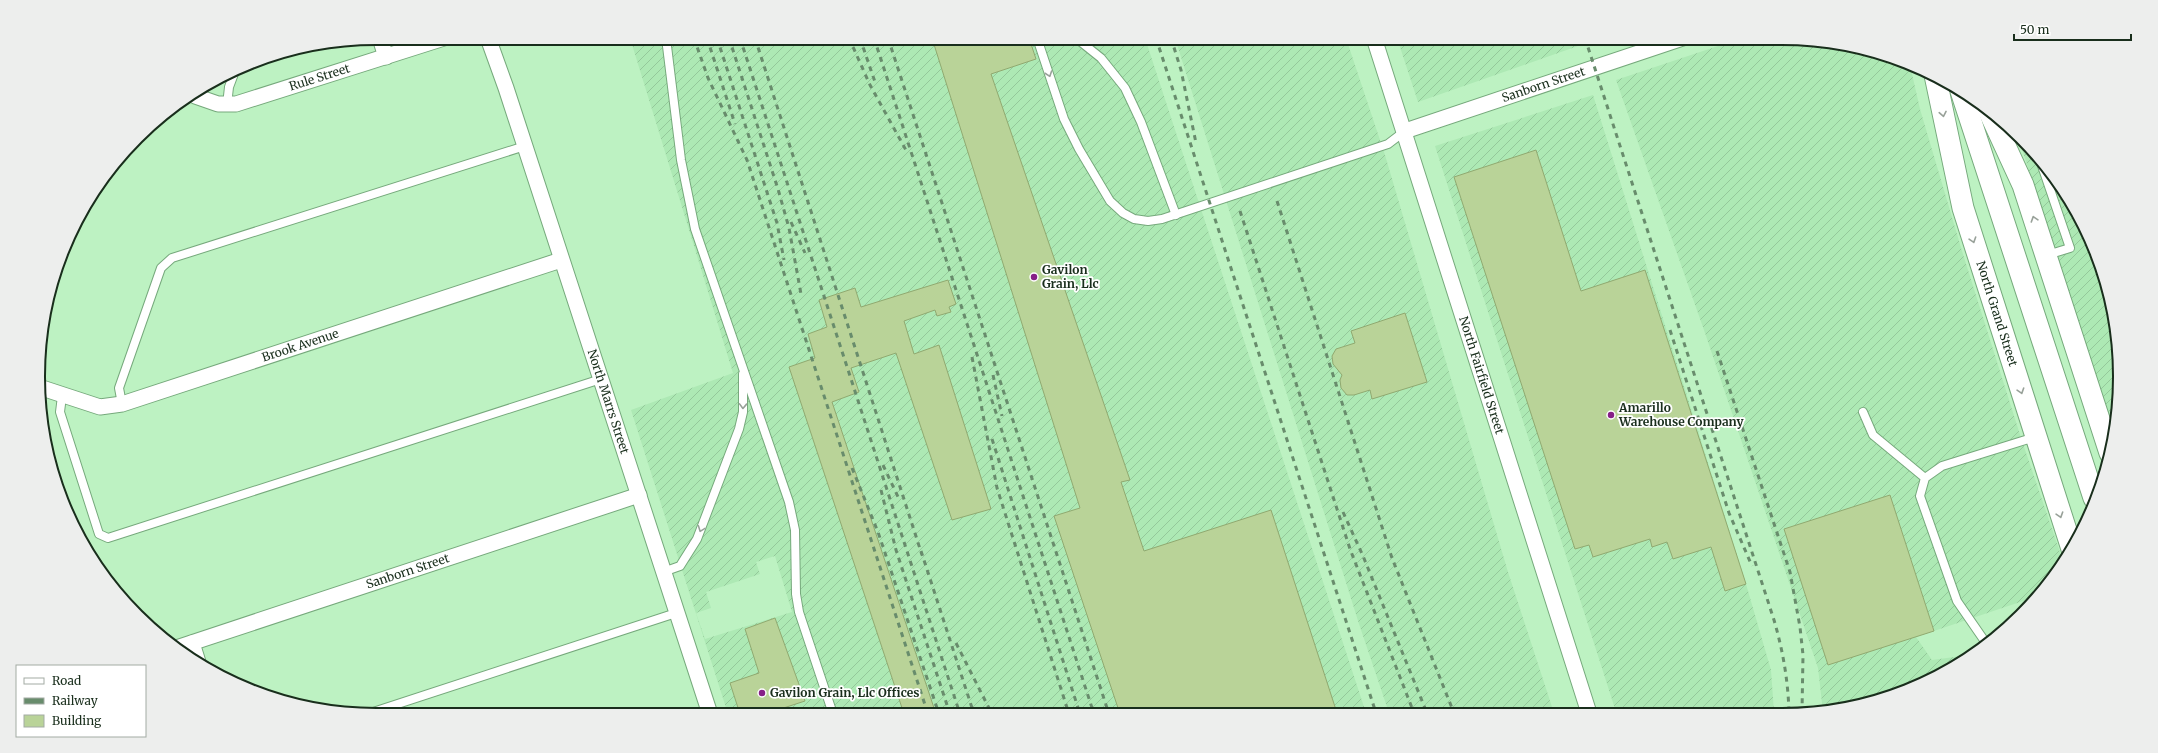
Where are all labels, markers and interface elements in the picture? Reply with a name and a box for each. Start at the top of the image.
scale bar [2014,16,2131,42]
text: 50 m [2020,22,2049,37]
street label: Rule Street [287,60,352,94]
street label: Sanborn Street [1500,63,1587,105]
one-way arrow [1044,71,1052,78]
one-way arrow [1938,111,1946,117]
one-way arrow [2030,215,2039,222]
one-way arrow [1968,236,1977,243]
street label: North Grand Street [1973,259,2021,368]
place label: Gavilon Grain, Llc [1042,262,1099,291]
marker: Gavilon Grain, Llc [1029,272,1039,282]
street label: North Fairfield Street [1456,314,1508,436]
street label: Brook Avenue [260,325,340,365]
street label: North Marrs Street [585,347,633,456]
one-way arrow [2016,387,2025,394]
place label: Amarillo Warehouse Company [1618,400,1745,429]
one-way arrow [739,403,747,409]
marker: Amarillo Warehouse Company [1606,410,1616,420]
one-way arrow [2055,511,2064,518]
one-way arrow [698,525,706,532]
street label: Sanborn Street [364,550,451,592]
legend [16,665,146,737]
text: Road [52,673,81,688]
place label: Gavilon Grain, Llc Offices [770,685,919,700]
marker: Gavilon Grain, Llc Offices [757,688,767,698]
text: Railway [52,693,98,708]
text: Building [52,713,102,728]

